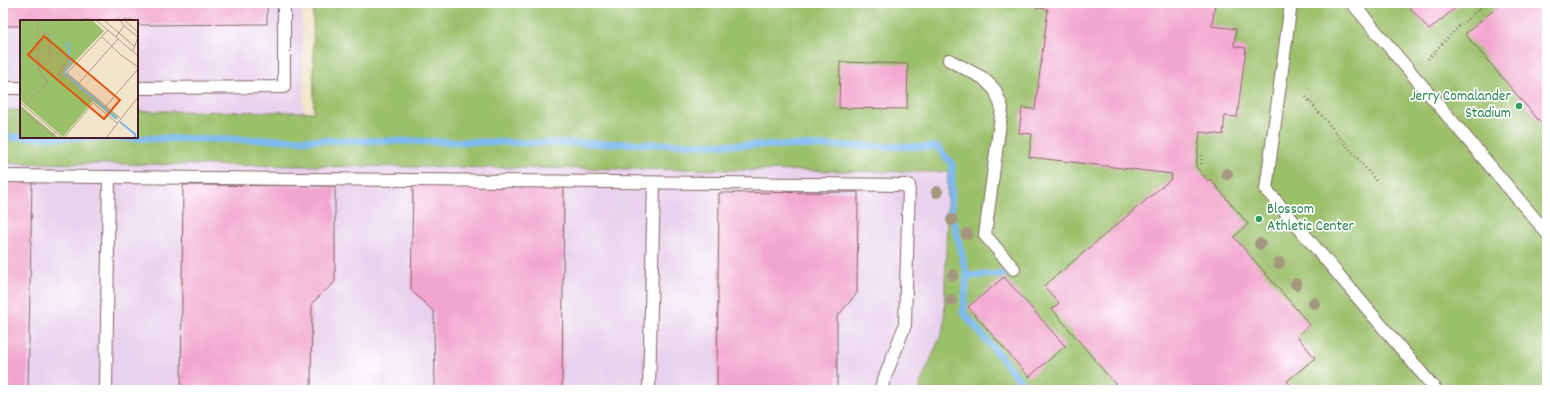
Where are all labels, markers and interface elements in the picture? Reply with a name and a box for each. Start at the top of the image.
inset map [20,20,138,138]
place label: Jerry Comalander Stadium [1410,86,1511,125]
marker: Jerry Comalander Stadium [1514,101,1524,111]
place label: Blossom Athletic Center [1267,199,1355,238]
marker: Blossom Athletic Center [1254,214,1264,224]

